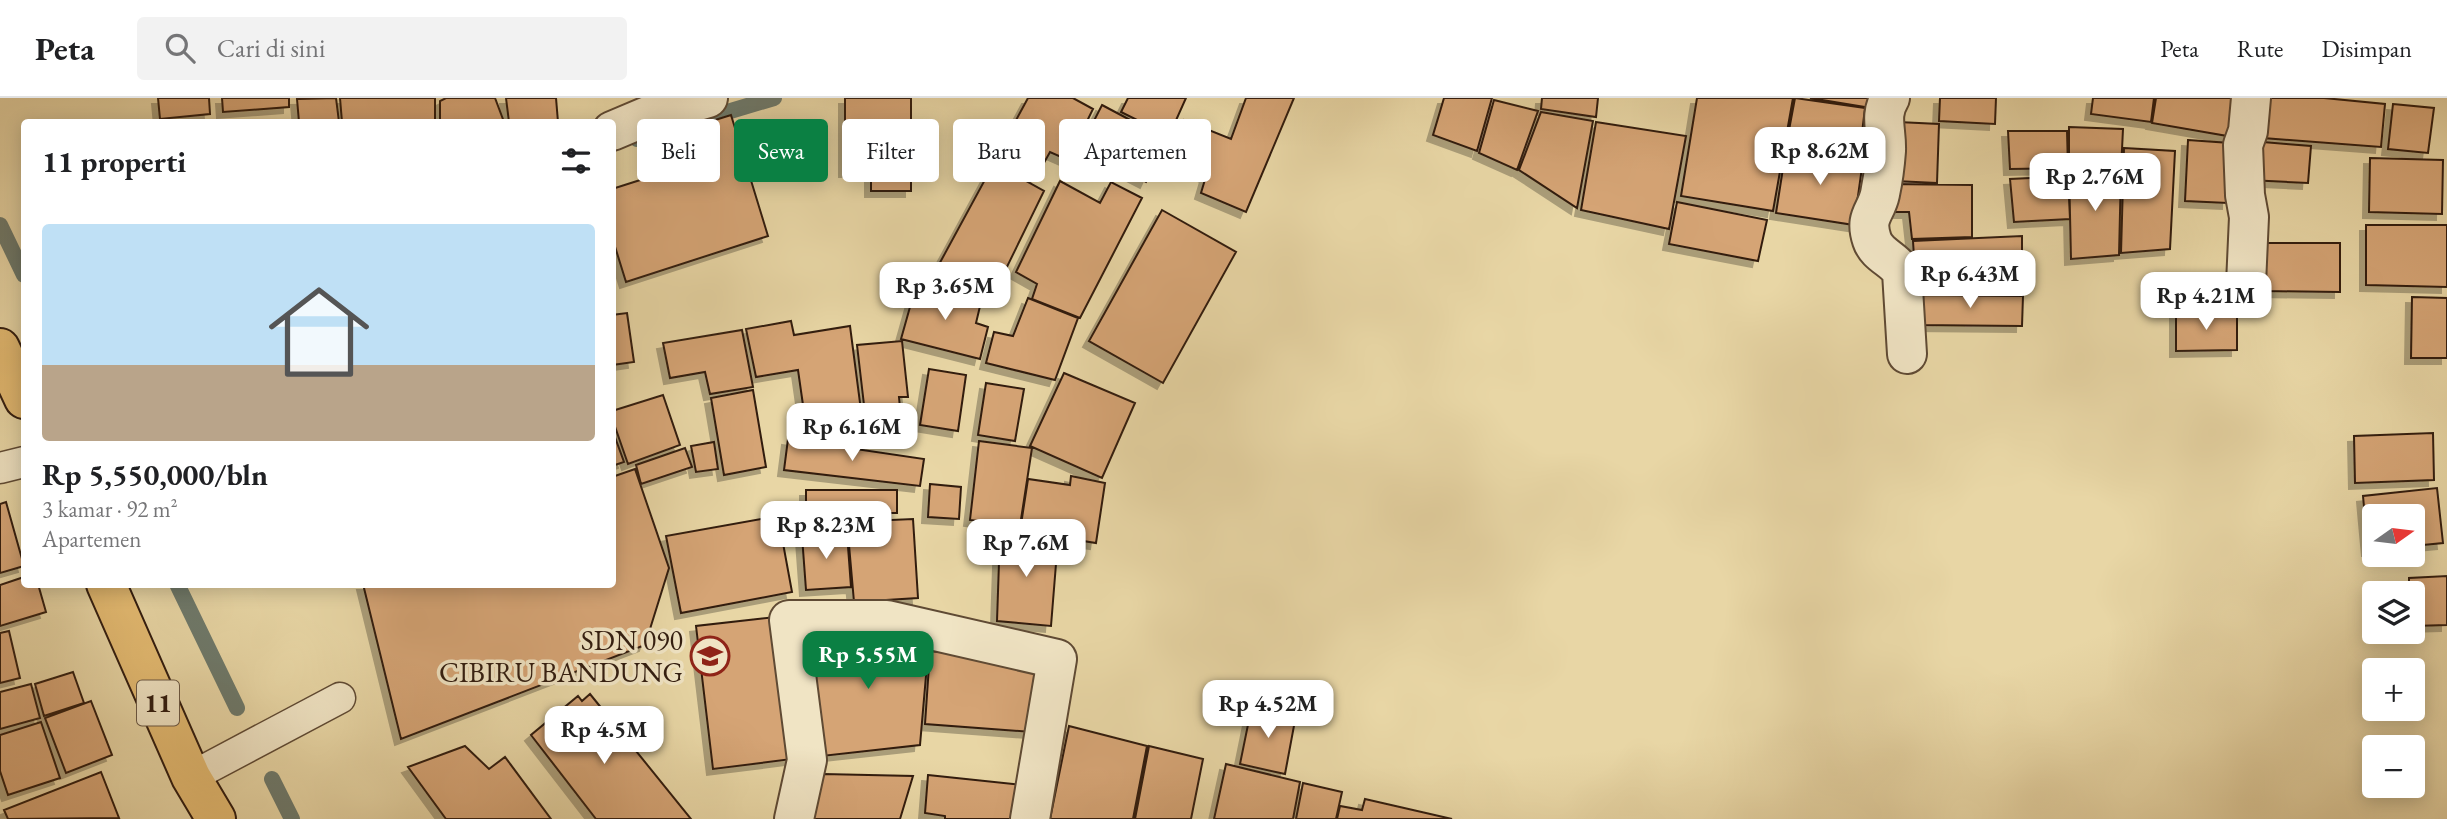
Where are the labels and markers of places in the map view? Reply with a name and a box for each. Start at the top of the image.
pin: Rp 8.62M [1748,127,1892,187]
pin: Rp 2.76M [2023,153,2167,213]
pin: Rp 6.43M [1898,250,2042,310]
pin: Rp 3.65M [873,262,1017,322]
pin: Rp 4.21M [2134,272,2278,332]
pin: Rp 6.16M [780,404,924,463]
pin: Rp 8.23M [754,502,898,561]
pin: Rp 7.6M [961,519,1091,579]
place label: SDN 090 CIBIRU BANDUNG [439,622,683,690]
pin: Rp 5.55M [796,632,940,691]
school or university icon: SDN 090 CIBIRU BANDUNG [689,635,731,677]
pin: Rp 4.52M [1196,680,1340,740]
pin: Rp 4.5M [539,706,669,766]

